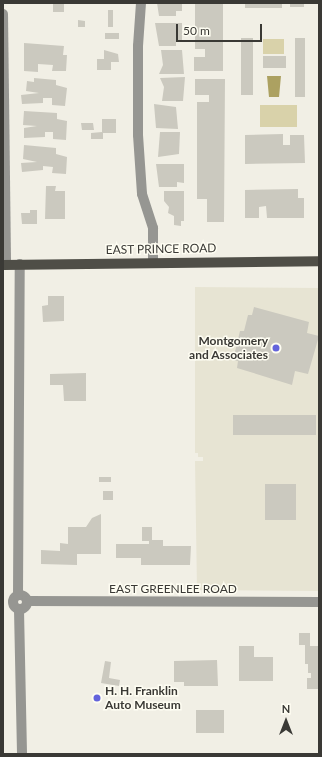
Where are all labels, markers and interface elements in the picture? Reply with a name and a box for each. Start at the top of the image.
scale bar [178,16,264,42]
text: 50 m [183,23,210,38]
street label: EAST PRINCE ROAD [105,241,217,257]
place label: Montgomery and Associates [189,334,268,362]
marker: Montgomery and Associates [271,343,281,353]
street label: EAST GREENLEE ROAD [109,582,237,596]
place label: H. H. Franklin Auto Museum [105,684,181,712]
marker: H. H. Franklin Auto Museum [92,693,102,703]
north arrow [266,701,306,741]
text: N [282,702,290,715]

